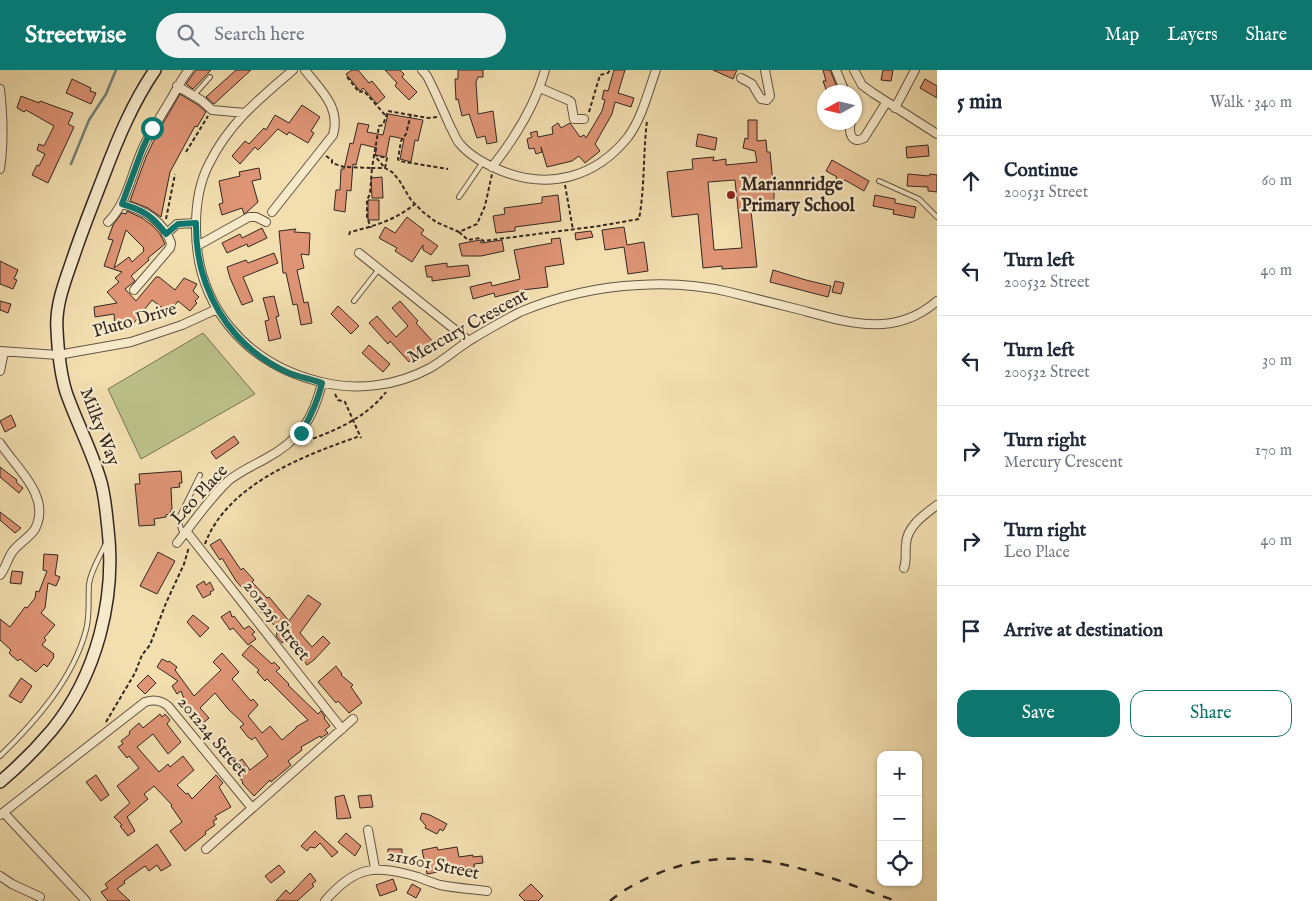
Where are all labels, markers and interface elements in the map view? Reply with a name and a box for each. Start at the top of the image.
search box [156,13,506,58]
text: Streetwise [25,20,126,51]
icon: search [174,21,202,49]
text: Search here [214,23,305,47]
text: Map [1105,24,1139,47]
text: Layers [1167,24,1218,47]
text: Share [1246,24,1287,47]
north arrow [817,85,862,130]
text: 5 min [957,89,1002,116]
text: Walk · 340 m [1210,93,1292,113]
route start [141,117,164,140]
text: Continue [1004,159,1078,183]
icon: ahead [957,167,985,195]
text: 60 m [1262,171,1292,191]
place label: Mariannridge Primary School [741,174,856,218]
text: 200531 Street [1004,183,1088,203]
marker: Mariannridge Primary School [725,189,737,201]
text: Turn left [1004,249,1075,273]
icon: left [957,257,985,285]
text: 40 m [1260,261,1292,281]
text: 200532 Street [1004,273,1090,293]
street label: Mercury Crescent [404,285,532,369]
street label: Pluto Drive [90,298,180,344]
text: Turn left [1004,339,1075,363]
icon: left [957,347,985,375]
text: 30 m [1262,351,1292,371]
text: 200532 Street [1004,363,1090,383]
street label: Milky Way [74,385,124,469]
route end [290,422,313,445]
text: Turn right [1004,429,1086,453]
icon: right [957,437,985,465]
text: 170 m [1255,441,1292,461]
text: Mercury Crescent [1004,453,1123,473]
street label: Leo Place [166,460,234,530]
text: Turn right [1004,519,1086,543]
icon: right [957,527,985,555]
text: 40 m [1260,531,1292,551]
text: Leo Place [1004,543,1070,563]
street label: 201225 Street [237,576,315,666]
icon: arrive [957,617,985,645]
text: Arrive at destination [1004,619,1163,643]
button: Save [957,690,1120,737]
button: Share [1130,690,1292,737]
street label: 201224 Street [172,692,252,782]
map controls [877,751,922,886]
button: + [877,751,922,796]
button: − [877,796,922,841]
button: locate [877,841,922,886]
street label: 211601 Street [385,844,481,886]

